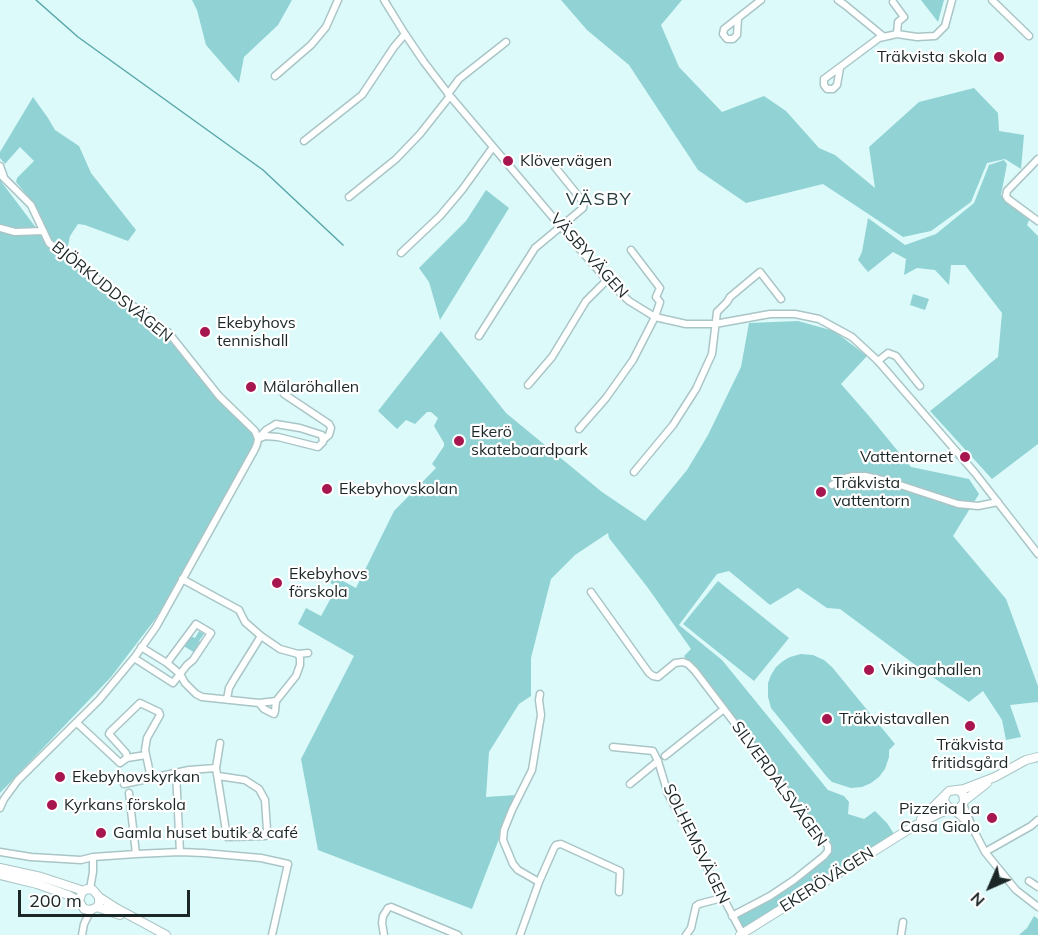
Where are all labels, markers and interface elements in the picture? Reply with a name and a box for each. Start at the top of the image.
place label: Träkvista skola [877,47,987,67]
marker: Träkvista skola [992,50,1006,64]
place label: Klövervägen [520,151,612,171]
marker: Klövervägen [501,154,515,168]
district label: VÄSBY [566,189,632,211]
street label: VÄSBYVÄGEN [546,210,632,302]
street label: BJÖRKUDDSVÄGEN [48,237,176,347]
place label: Ekebyhovs tennishall [217,313,296,351]
marker: Ekebyhovs tennishall [198,325,212,339]
place label: Mälaröhallen [263,377,359,397]
marker: Mälaröhallen [244,380,258,394]
place label: Ekerö skateboardpark [471,422,588,460]
marker: Ekerö skateboardpark [452,434,466,448]
place label: Vattentornet [860,447,953,467]
marker: Vattentornet [958,450,972,464]
place label: Träkvista vattentorn [833,473,910,511]
place label: Ekebyhovskolan [339,479,458,499]
marker: Ekebyhovskolan [320,482,334,496]
marker: Träkvista vattentorn [814,485,828,499]
place label: Ekebyhovs förskola [289,564,368,602]
marker: Ekebyhovs förskola [270,576,284,590]
place label: Vikingahallen [881,660,981,680]
marker: Vikingahallen [862,663,876,677]
place label: Träkvistavallen [839,709,950,729]
marker: Träkvistavallen [820,712,834,726]
street label: SILVERDALSVÄGEN [727,718,831,850]
marker: Träkvista fritidsgård [963,719,977,733]
place label: Träkvista fritidsgård [932,735,1008,773]
place label: Ekebyhovskyrkan [72,767,200,787]
marker: Ekebyhovskyrkan [53,770,67,784]
street label: SOLHEMSVÄGEN [659,781,733,907]
place label: Kyrkans förskola [64,795,186,815]
marker: Kyrkans förskola [45,798,59,812]
place label: Pizzeria La Casa Gialo [899,799,980,837]
marker: Pizzeria La Casa Gialo [985,811,999,825]
place label: Gamla huset butik & café [113,823,298,843]
marker: Gamla huset butik & café [94,826,108,840]
street label: EKERÖVÄGEN [777,844,877,916]
north arrow [960,857,1020,917]
scale bar [21,878,194,916]
text: N [966,888,989,911]
text: 200 m [29,889,82,912]

